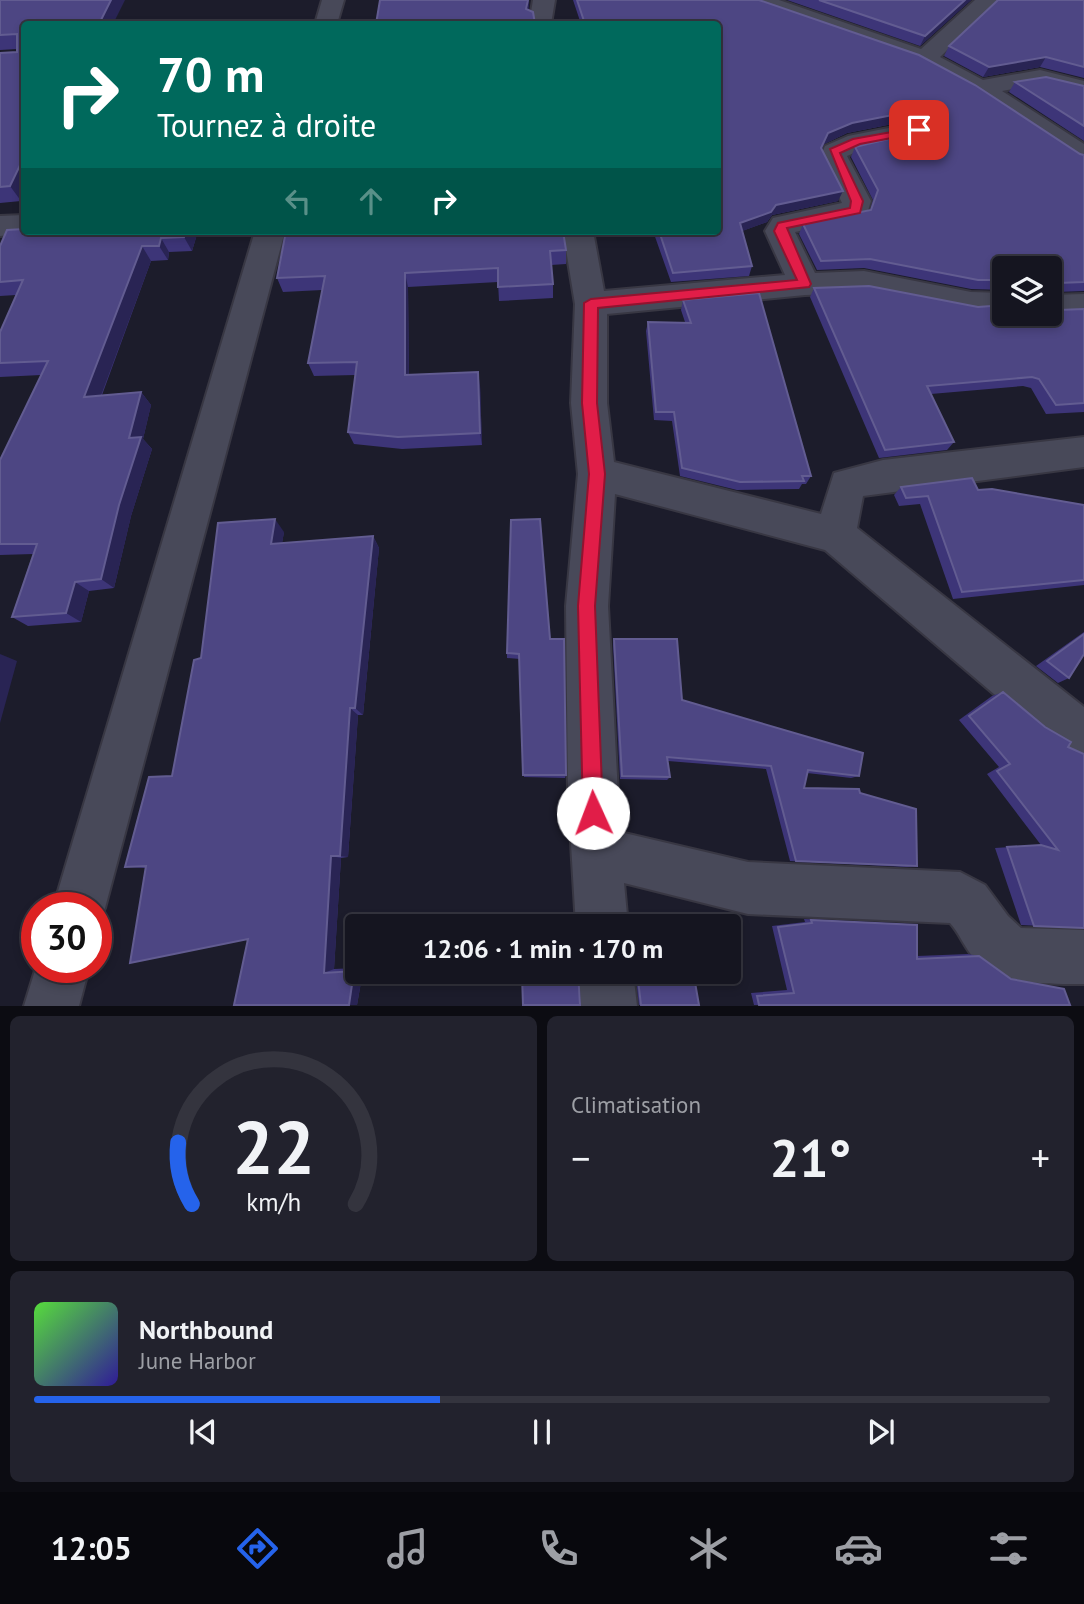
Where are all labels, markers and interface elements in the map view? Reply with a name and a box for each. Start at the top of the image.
text: 70 m [157,42,264,106]
icon: right [42,49,133,140]
pin [889,100,949,160]
text: Tournez à droite [157,104,376,146]
icon: arrive [900,111,938,149]
icon: left [279,182,317,220]
icon: ahead [352,182,390,220]
icon: right [425,182,463,220]
map controls [992,256,1062,326]
button: layers [992,256,1062,326]
position arrow [556,776,630,850]
speed limit sign: 30 [21,892,112,983]
text: 12:06 · 1 min · 170 m [423,932,663,965]
text: Climatisation [571,1090,701,1119]
text: 22 [232,1101,315,1195]
text: 21° [770,1124,851,1191]
text: − [571,1133,590,1182]
text: + [1031,1133,1050,1182]
text: km/h [246,1186,301,1218]
text: Northbound [139,1313,273,1346]
text: June Harbor [139,1346,256,1375]
icon: previous [184,1413,222,1451]
icon: pause [523,1413,561,1451]
icon: next [862,1413,900,1451]
icon: directions [233,1524,282,1573]
icon: music [383,1524,432,1573]
icon: phone [534,1524,583,1573]
icon: climate [684,1524,733,1573]
icon: car [834,1524,883,1573]
icon: filters [984,1524,1033,1573]
text: 12:05 [51,1527,132,1569]

